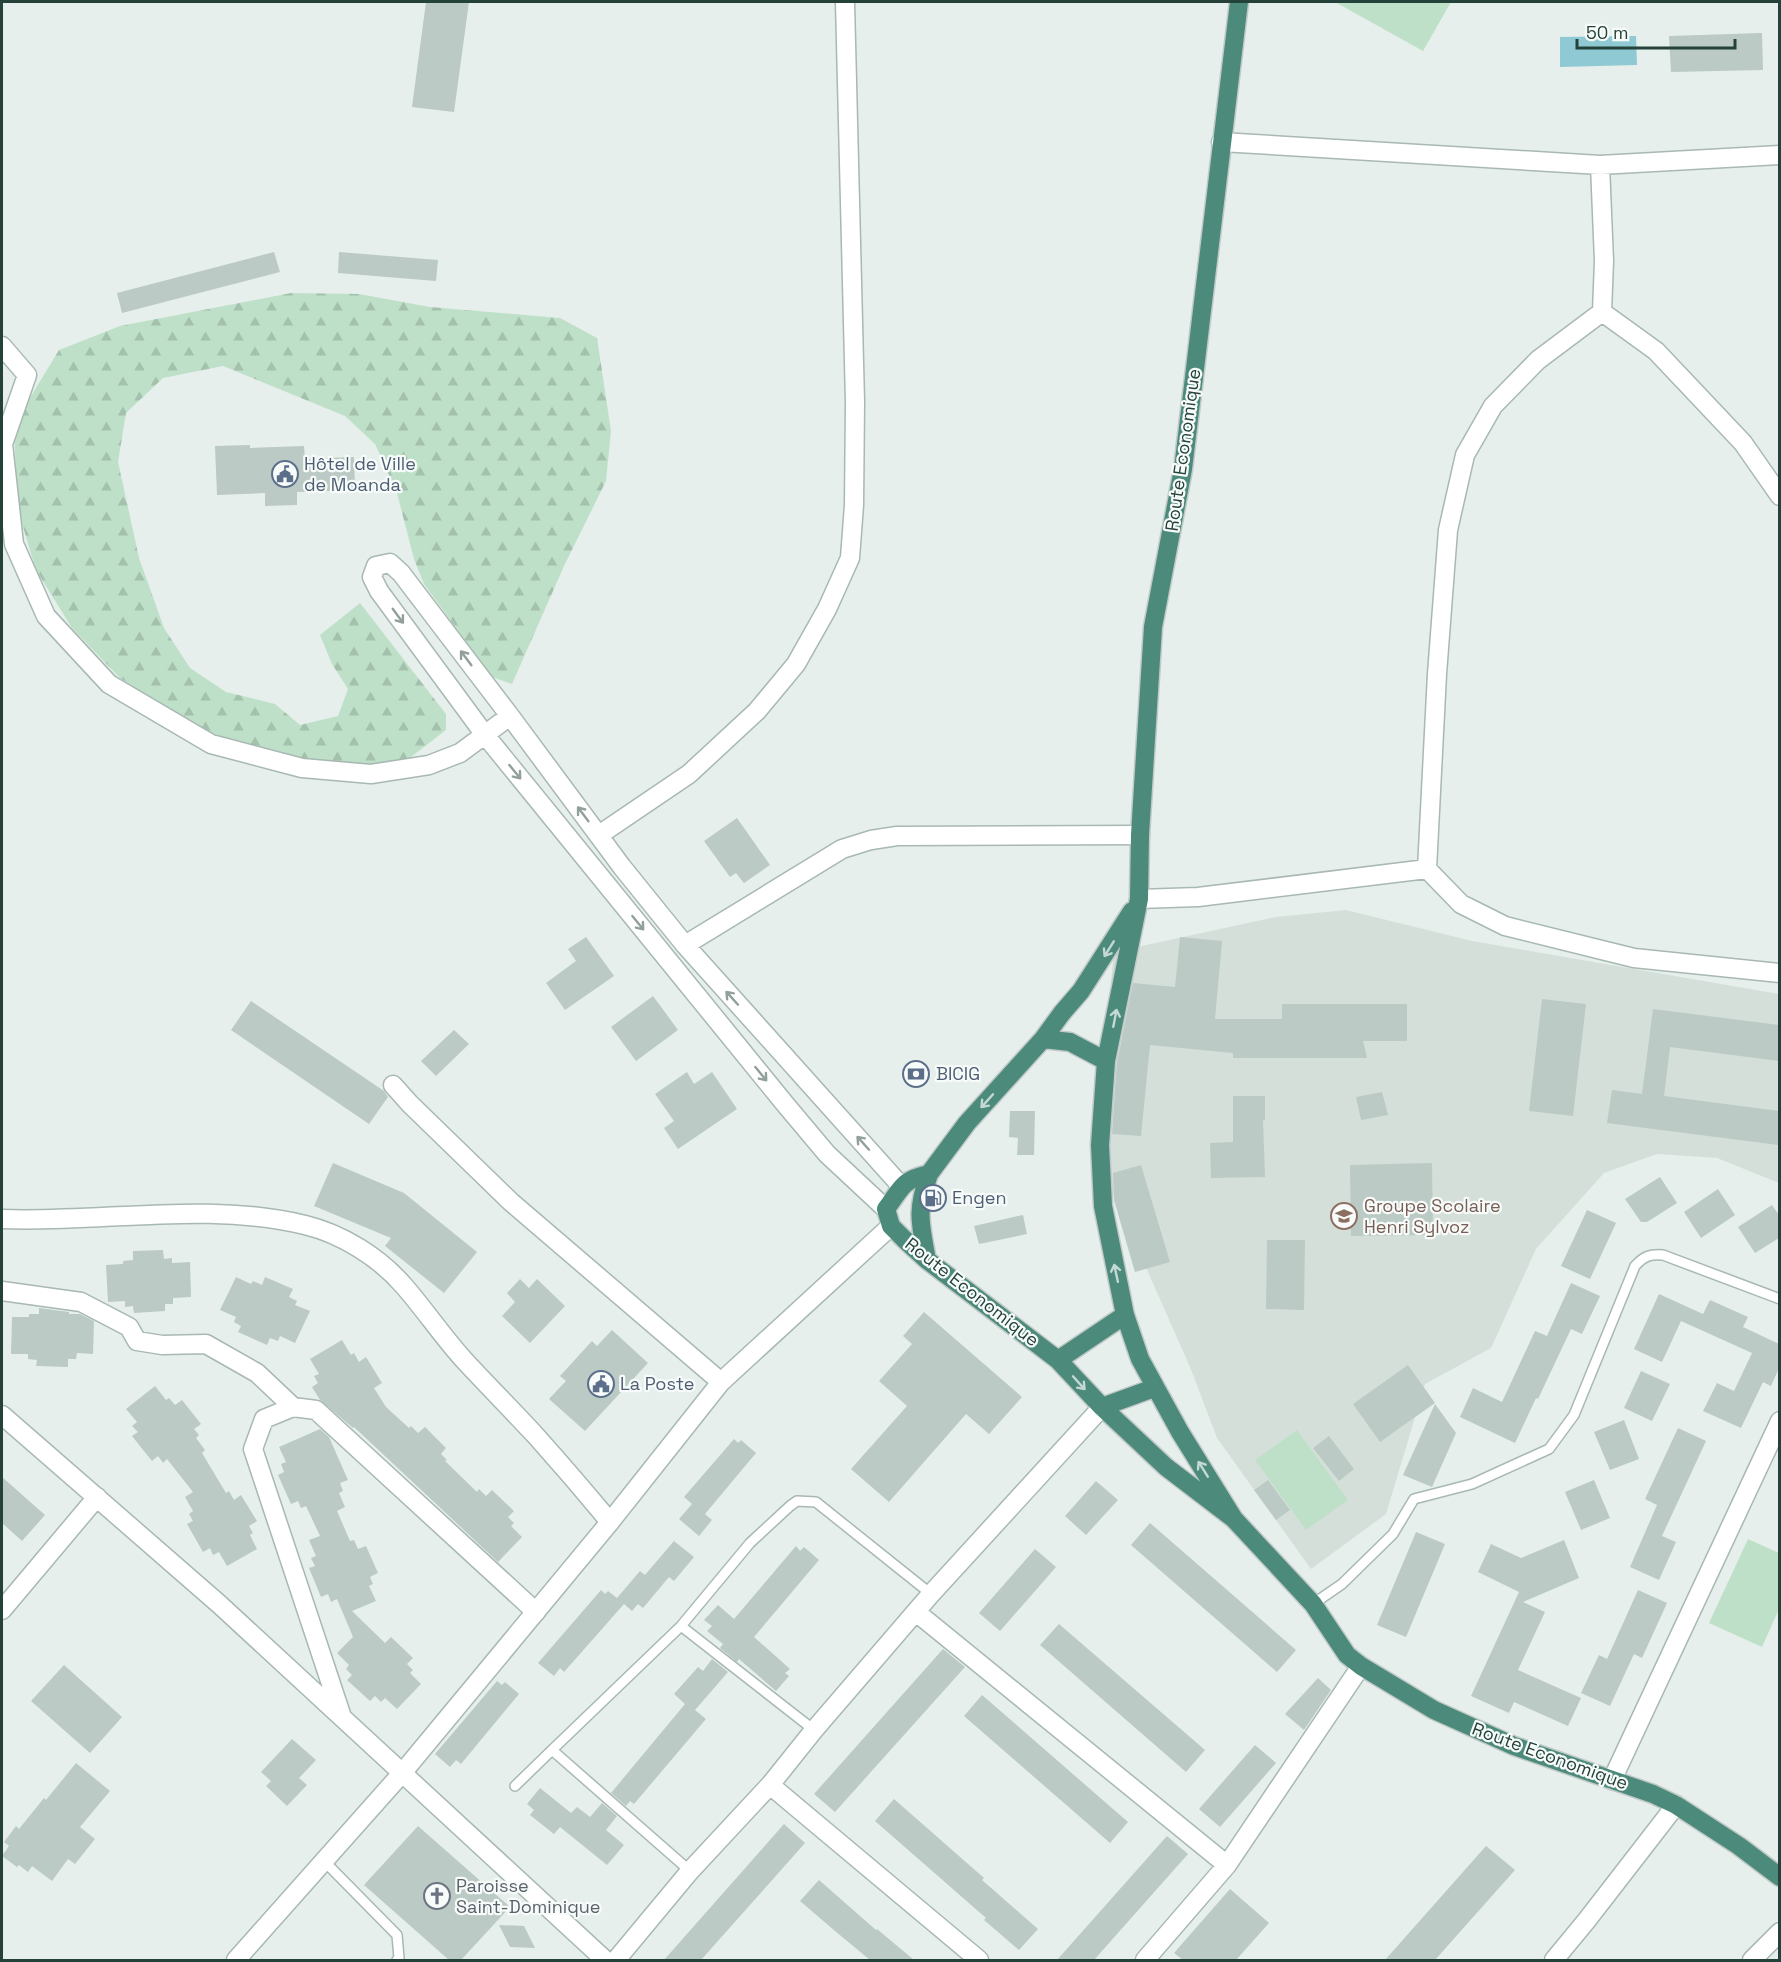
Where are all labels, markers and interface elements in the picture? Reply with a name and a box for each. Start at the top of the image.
scale bar [1577,12,1734,50]
text: 50 m [1586,21,1628,44]
street label: Route Economique [1160,367,1205,533]
place label: Hôtel de Ville de Moanda [304,452,416,496]
public building icon: Hôtel de Ville de Moanda [270,459,300,489]
one-way arrow [391,607,404,623]
one-way arrow [459,651,472,667]
one-way arrow [508,764,521,780]
one-way arrow [577,807,589,823]
one-way arrow [631,915,644,931]
one-way arrow [1102,940,1115,957]
one-way arrow [725,991,739,1006]
one-way arrow [1110,1008,1121,1028]
bank icon: BICIG [901,1059,931,1089]
place label: BICIG [936,1062,980,1085]
one-way arrow [754,1066,767,1082]
one-way arrow [980,1093,994,1108]
one-way arrow [856,1136,870,1151]
fuel station icon: Engen [918,1183,948,1213]
place label: Engen [952,1186,1006,1209]
place label: Groupe Scolaire Henri Sylvoz [1364,1194,1501,1238]
school or university icon: Groupe Scolaire Henri Sylvoz [1329,1201,1359,1231]
street label: Route Economique [901,1232,1044,1351]
one-way arrow [1109,1264,1121,1283]
public building icon: La Poste [586,1369,616,1399]
place label: La Poste [620,1372,694,1395]
one-way arrow [1072,1375,1086,1390]
one-way arrow [1197,1461,1209,1478]
street label: Route Economique [1469,1717,1631,1794]
place label: Paroisse Saint-Dominique [456,1874,600,1918]
church icon: Paroisse Saint-Dominique [422,1881,452,1911]

